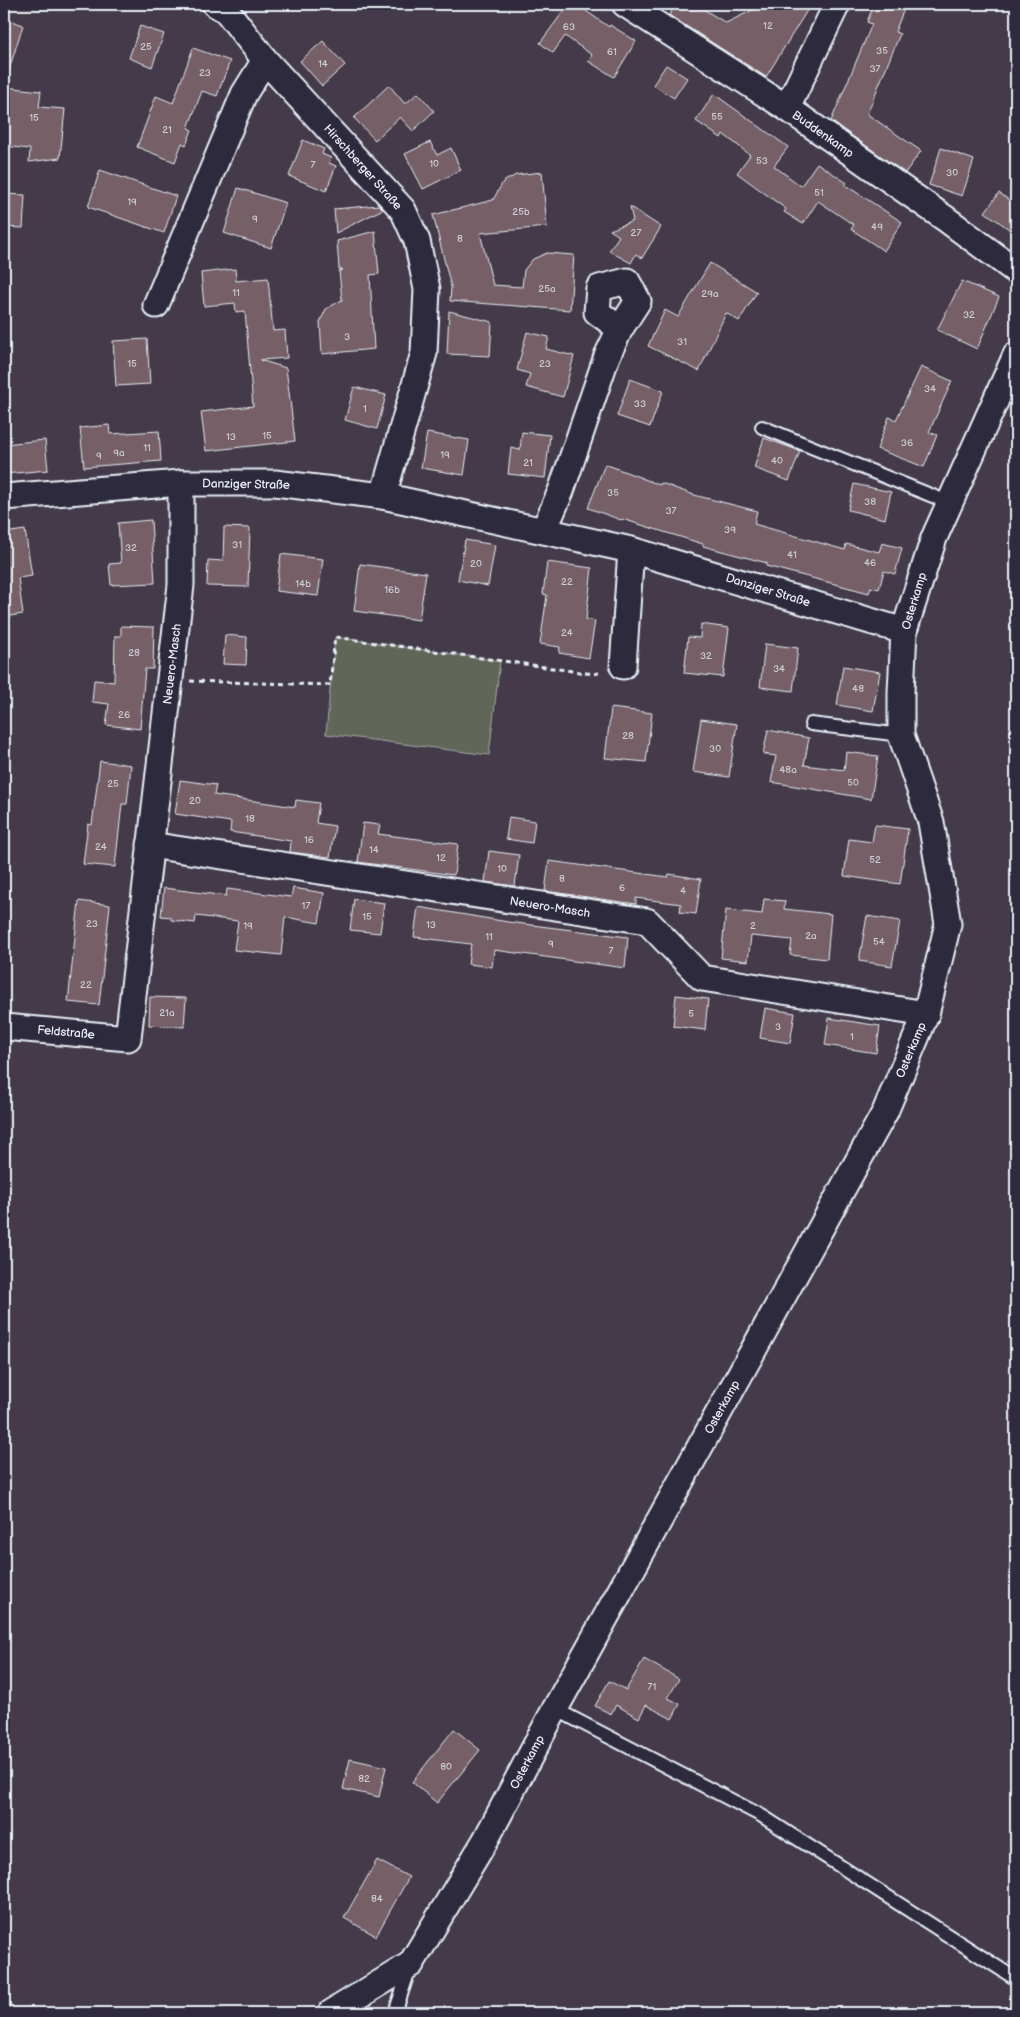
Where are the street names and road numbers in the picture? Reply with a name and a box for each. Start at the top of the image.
street label: Buddenkamp [789,108,856,161]
street label: Hirschberger Straße [320,121,405,213]
street label: Danziger Straße [202,476,290,493]
street label: Danziger Straße [724,570,812,610]
street label: Osterkamp [899,571,930,632]
street label: Neuero-Masch [160,622,185,705]
street label: Neuero-Masch [509,894,592,921]
street label: Osterkamp [893,1020,930,1080]
street label: Feldstraße [37,1023,95,1042]
street label: Osterkamp [702,1378,743,1437]
street label: Osterkamp [507,1733,548,1792]

